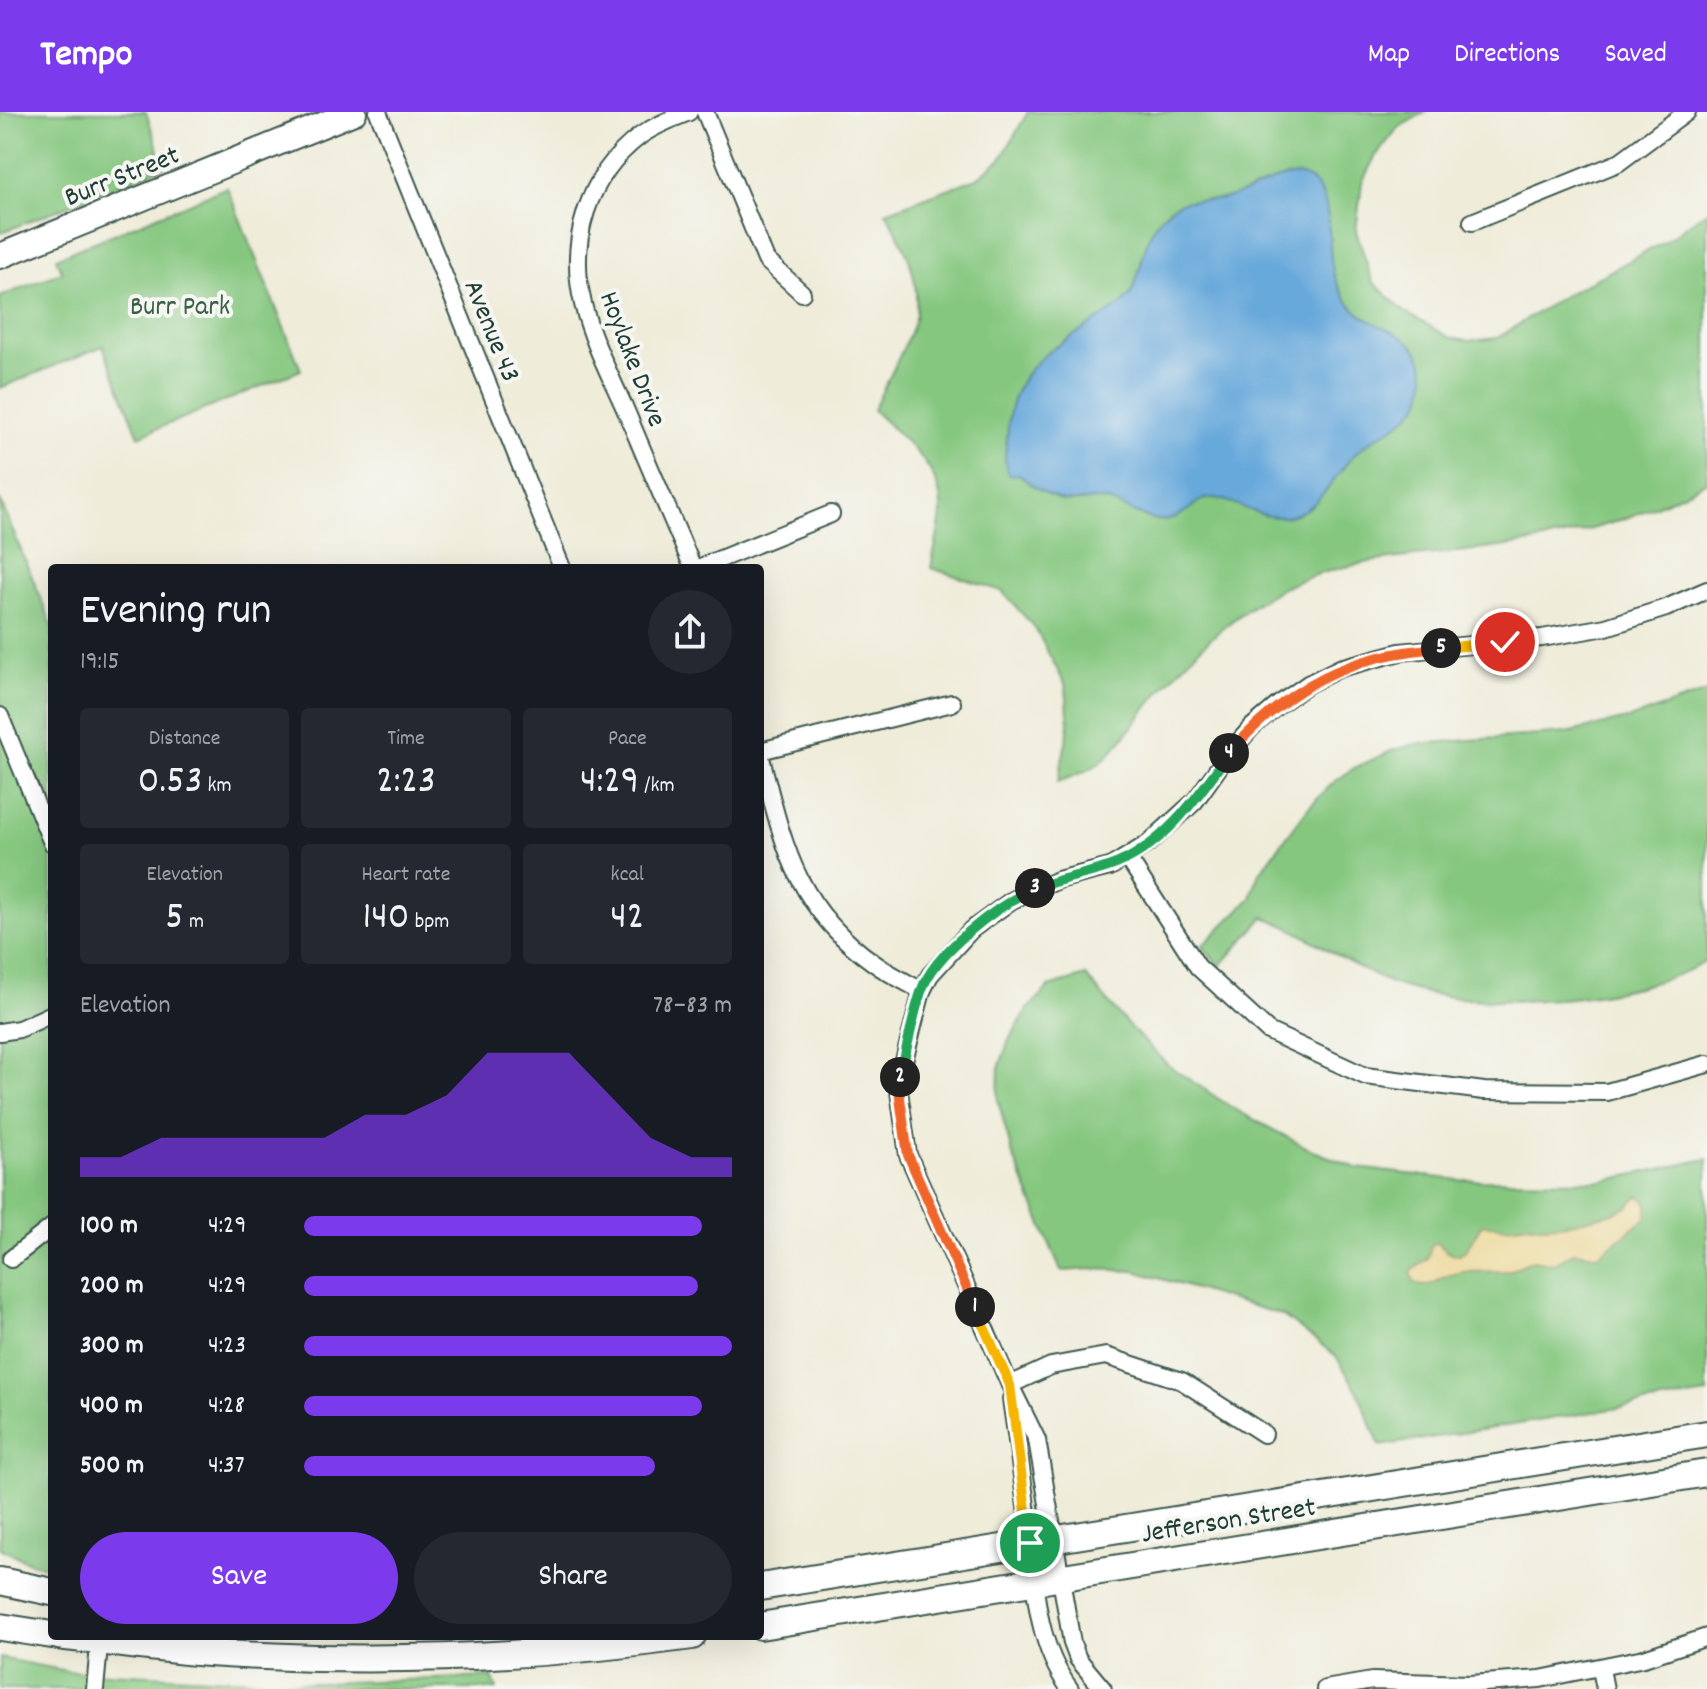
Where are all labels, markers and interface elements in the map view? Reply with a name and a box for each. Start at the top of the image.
text: Tempo [40,29,132,84]
text: Map [1368,36,1410,76]
text: Directions [1454,36,1560,76]
text: Saved [1604,36,1667,76]
street label: Burr Street [59,138,186,220]
street label: Avenue 43 [451,275,528,389]
street label: Hoylake Drive [586,286,674,433]
park label: Burr Park [130,289,230,329]
text: Evening run [80,582,271,645]
button: share [648,590,732,674]
pin [1471,608,1539,676]
icon: check [1483,620,1527,664]
pin: 5 [1421,628,1461,668]
text: 5 [1436,632,1446,663]
text: 19:15 [80,644,120,681]
text: Distance [149,724,221,755]
text: Time [387,724,425,755]
text: Pace [608,724,647,755]
pin: 4 [1209,733,1249,773]
text: 4 [1224,737,1234,768]
text: 0.53 [138,755,202,812]
text: 2:23 [376,755,436,812]
text: 4:29 [580,755,639,812]
text: km [202,771,232,802]
text: /km [639,771,675,802]
text: Elevation [146,860,223,891]
text: Heart rate [362,860,450,891]
text: kcal [611,860,644,891]
pin: 3 [1015,868,1055,908]
text: 3 [1030,872,1040,903]
text: 5 [165,891,184,948]
text: 140 [362,891,410,948]
text: 42 [610,891,644,948]
text: m [184,907,204,938]
text: bpm [410,907,449,938]
text: Elevation [80,988,170,1025]
text: 78–83 m [653,988,732,1025]
pin: 2 [880,1057,920,1097]
text: 2 [895,1061,905,1092]
text: 100 m [80,1208,138,1245]
text: 4:29 [208,1208,246,1245]
text: 200 m [80,1268,144,1305]
text: 4:29 [208,1268,246,1305]
pin: 1 [955,1287,995,1327]
text: 1 [973,1291,977,1322]
text: 300 m [80,1328,144,1365]
text: 4:23 [208,1328,246,1365]
text: 400 m [80,1388,143,1425]
text: 4:28 [208,1388,245,1425]
text: 500 m [80,1448,144,1485]
text: 4:37 [208,1448,245,1485]
street label: Jefferson Street [1139,1489,1319,1556]
pin [996,1509,1064,1577]
icon: arrive [1008,1521,1052,1565]
button: Save [80,1532,398,1624]
button: Share [414,1532,732,1624]

